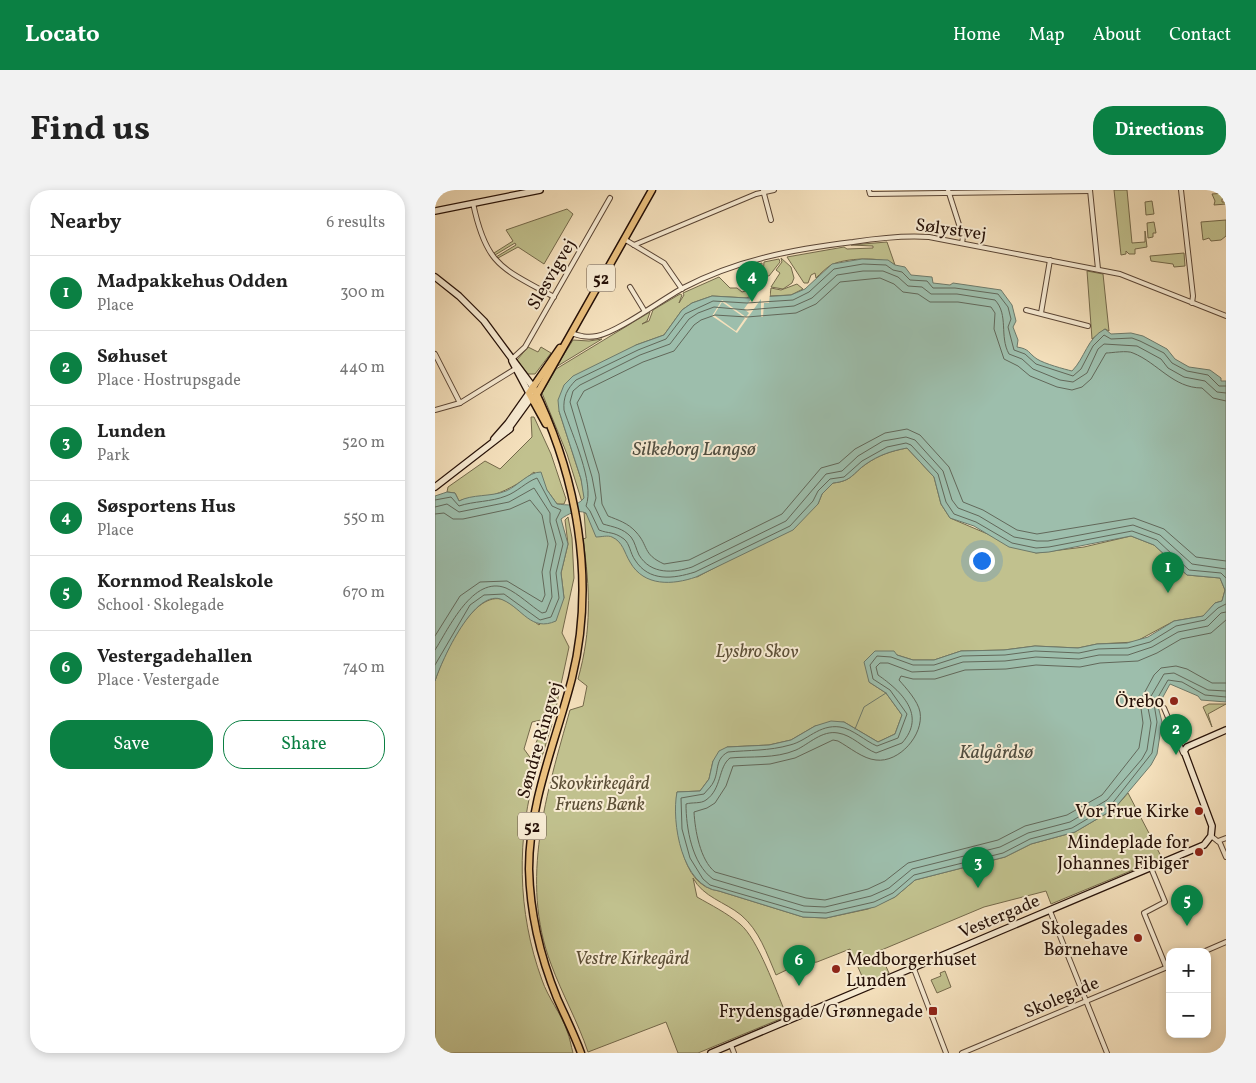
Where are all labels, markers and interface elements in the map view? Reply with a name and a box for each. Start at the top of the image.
text: Locato [25,18,100,52]
text: Home [953,23,1001,48]
text: Map [1029,23,1065,48]
text: About [1093,23,1141,48]
text: Contact [1169,23,1231,48]
text: Find us [30,106,150,154]
button: Directions [1093,106,1226,155]
text: Nearby [50,208,121,237]
text: 6 results [326,212,385,234]
street label: Sølystvej [914,213,988,248]
street label: Slesvigvej [522,235,583,315]
pin: 4 [736,261,768,302]
road number: 52 [587,265,615,292]
text: Madpakkehus Odden [97,269,288,295]
text: 1 [63,282,69,304]
text: 300 m [340,282,385,304]
text: Place [97,295,134,317]
text: Søhuset [97,344,168,370]
text: 2 [62,357,70,379]
text: 440 m [339,357,385,379]
text: Place · Hostrupsgade [97,370,241,392]
text: Lunden [97,419,166,445]
text: 3 [62,432,70,454]
text: 520 m [342,432,385,454]
water label: Silkeborg Langsø [632,437,757,463]
text: Park [97,445,130,467]
text: Søsportens Hus [97,494,236,520]
text: 4 [61,507,71,529]
text: 550 m [343,507,385,529]
text: Place [97,520,134,542]
your location [969,548,995,574]
pin: 1 [1152,552,1184,593]
text: Kornmod Realskole [97,569,273,595]
text: 5 [62,582,70,604]
text: 670 m [343,582,385,604]
text: School · Skolegade [97,595,224,617]
park label: Lysbro Skov [715,640,799,665]
text: Vestergadehallen [97,644,252,670]
text: 6 [62,657,70,679]
text: 740 m [343,657,385,679]
text: Place · Vestergade [97,670,219,692]
street label: Søndre Ringvej [512,679,569,802]
place label: Örebo [1115,690,1164,715]
marker: Örebo [1168,695,1180,707]
pin: 2 [1160,714,1192,755]
button: Save [50,720,213,769]
button: Share [223,720,385,769]
water label: Kalgårdsø [959,740,1034,766]
park label: Skovkirkegård Fruens Bænk [550,772,650,818]
place label: Vor Frue Kirke [1075,800,1189,825]
marker: Vor Frue Kirke [1193,805,1205,817]
road number: 52 [518,812,546,840]
place label: Mindeplade for Johannes Fibiger [1057,831,1189,877]
marker: Mindeplade for Johannes Fibiger [1193,846,1205,858]
pin: 3 [962,847,994,888]
pin: 5 [1171,885,1203,926]
street label: Vestergade [955,889,1044,946]
place label: Skolegades Børnehave [1041,917,1128,963]
marker: Skolegades Børnehave [1132,932,1144,944]
pin: 6 [783,945,815,986]
park label: Vestre Kirkegård [575,947,690,972]
place label: Medborgerhuset Lunden [846,948,977,994]
map controls [1166,948,1211,1038]
button: + [1166,948,1211,993]
marker: Medborgerhuset Lunden [830,963,842,975]
street label: Skolegade [1020,971,1103,1025]
button: − [1166,993,1211,1038]
place label: Frydensgade/Grønnegade [719,1000,923,1025]
marker: Frydensgade/Grønnegade [927,1005,939,1017]

